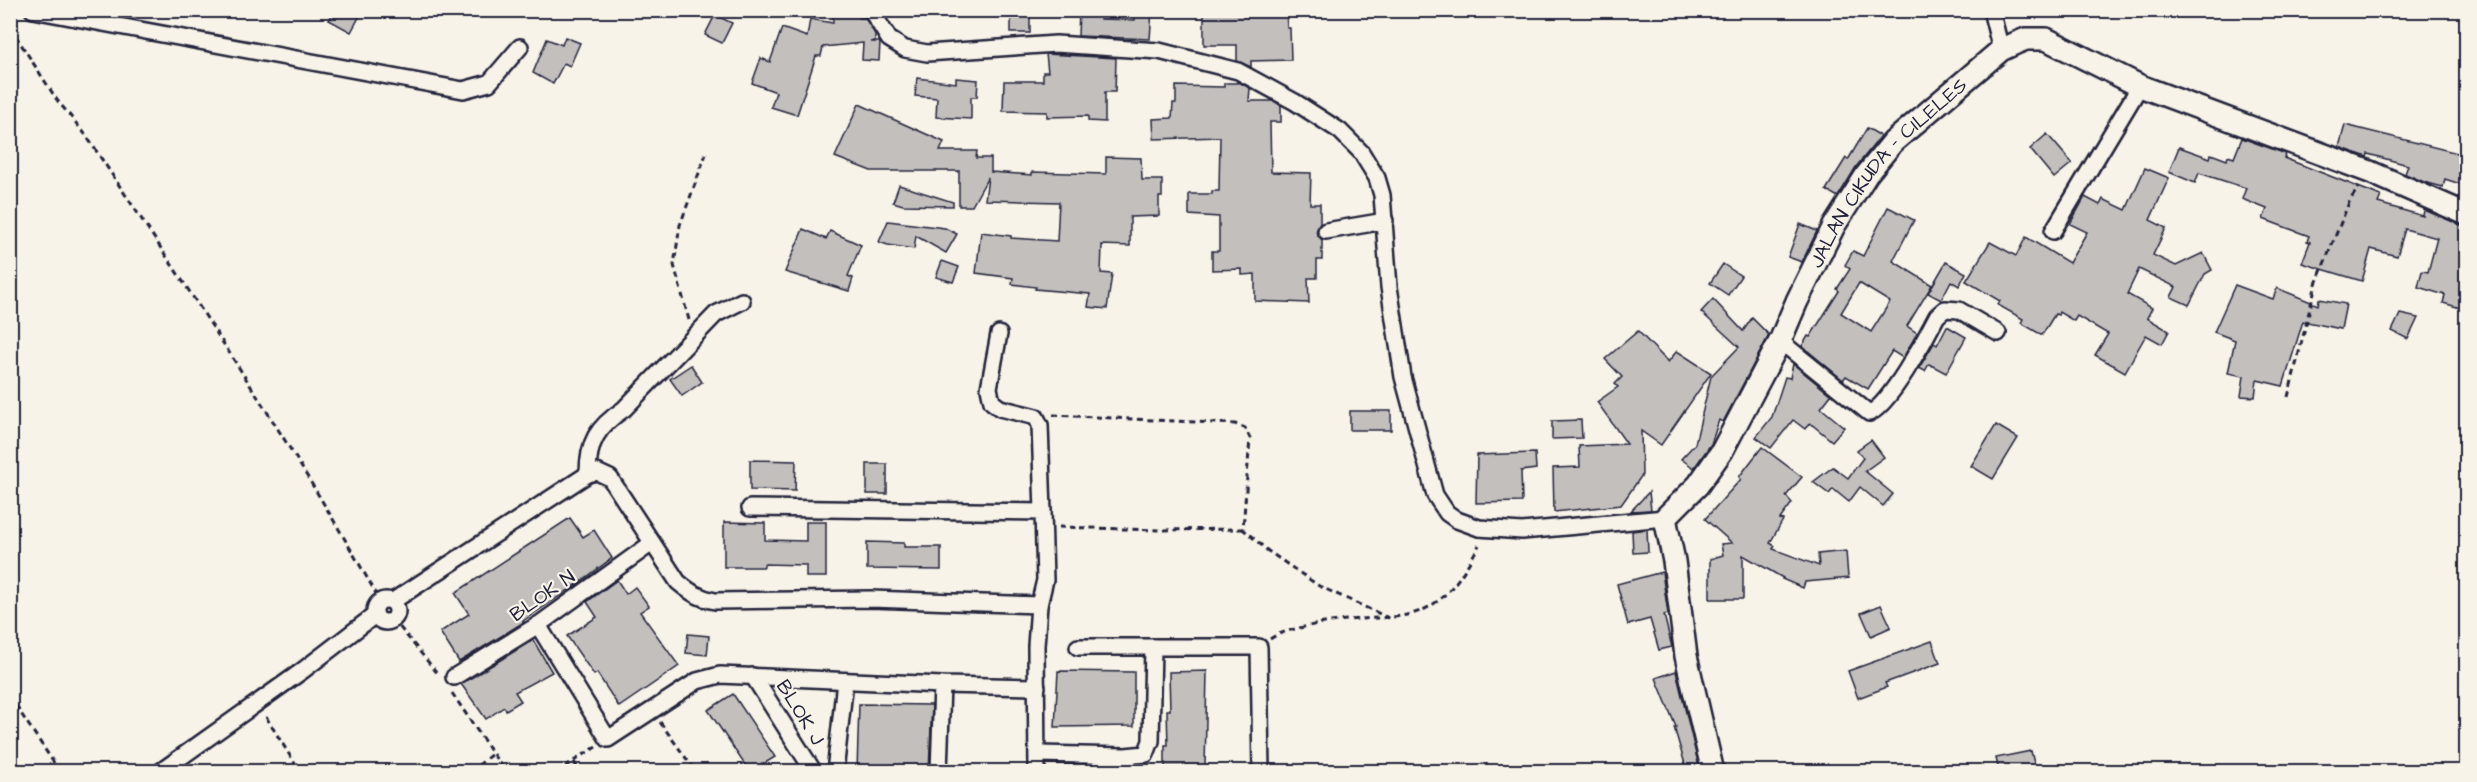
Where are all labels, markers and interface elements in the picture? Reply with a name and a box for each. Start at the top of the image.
street label: JALAN CIKUDA - CILELES [1802,72,1974,273]
street label: BLOK N [504,563,581,629]
street label: BLOK J [769,675,831,751]

